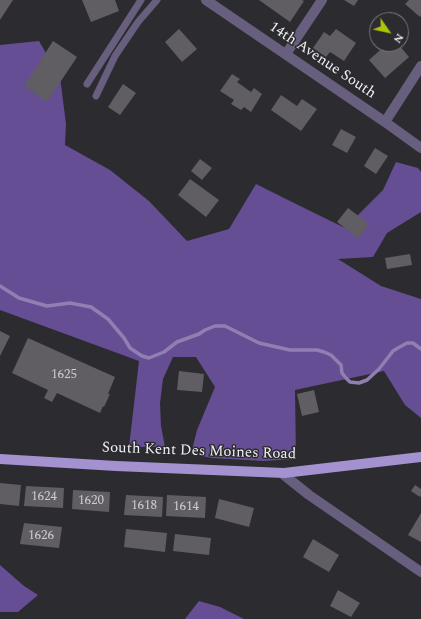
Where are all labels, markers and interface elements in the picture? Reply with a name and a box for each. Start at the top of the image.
north arrow [369,12,409,52]
street label: 14th Avenue South [265,19,379,103]
text: N [389,30,408,47]
house number: 1625 [51,367,77,383]
street label: South Kent Des Moines Road [102,440,296,464]
house number: 1624 [31,489,57,505]
house number: 1620 [78,493,104,509]
house number: 1618 [131,498,157,514]
house number: 1614 [173,499,199,515]
house number: 1626 [28,528,54,544]

